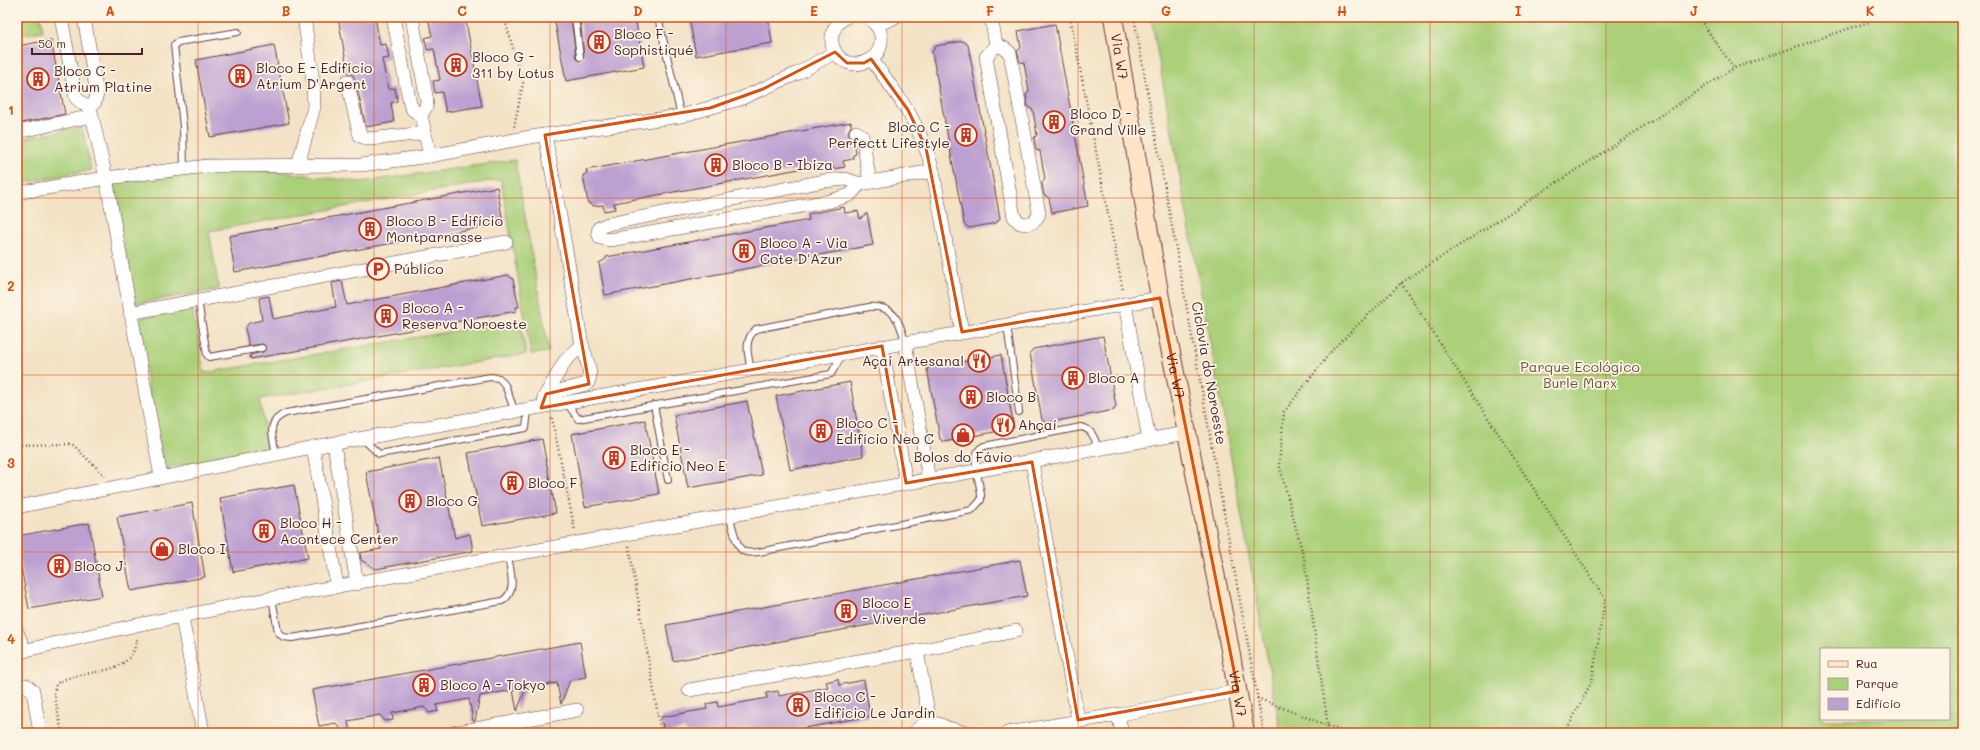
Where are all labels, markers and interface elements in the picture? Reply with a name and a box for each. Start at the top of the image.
text: A [105,2,115,19]
text: B [282,2,291,19]
text: C [457,2,467,19]
text: D [633,2,643,19]
text: E [810,2,818,19]
text: F [986,2,994,19]
text: G [1161,2,1171,19]
text: H [1337,2,1347,19]
text: I [1515,2,1522,19]
text: J [1690,2,1698,19]
text: K [1866,2,1875,19]
place label: Bloco F - Sophistiqué [614,24,694,59]
building icon: Bloco F - Sophistiqué [586,29,612,55]
scale bar [32,30,142,56]
street label: Via W7 [1107,32,1133,81]
text: 50 m [38,35,66,51]
place label: Bloco G - 311 by Lotus [472,47,554,82]
building icon: Bloco G - 311 by Lotus [443,52,469,78]
place label: Bloco E - Edifício Atrium D'Argent [256,58,372,93]
place label: Bloco C - Atrium Platine [54,61,152,96]
building icon: Bloco E - Edifício Atrium D'Argent [227,63,253,89]
building icon: Bloco C - Atrium Platine [25,66,51,92]
text: 1 [8,101,14,118]
place label: Bloco D - Grand Ville [1070,104,1146,139]
building icon: Bloco D - Grand Ville [1041,109,1067,135]
place label: Bloco C - Perfectt Lifestyle [828,117,950,152]
building icon: Bloco C - Perfectt Lifestyle [953,122,979,148]
building icon: Bloco B - Ibiza [703,152,729,178]
place label: Bloco B - Ibiza [732,155,833,174]
place label: Bloco B - Edifício Montparnasse [386,211,503,246]
building icon: Bloco B - Edifício Montparnasse [357,216,383,242]
place label: Bloco A - Via Cote D'Azur [760,233,848,268]
building icon: Bloco A - Via Cote D'Azur [731,238,757,264]
parking icon: Público [365,256,391,282]
place label: Público [394,259,443,278]
text: 2 [7,277,15,294]
place label: Bloco A - Reserva Noroeste [402,298,527,333]
street label: Ciclovia do Noroeste [1188,300,1231,446]
building icon: Bloco A - Reserva Noroeste [373,303,399,329]
restaurant icon: Açaí Artesanal [966,348,992,374]
place label: Açaí Artesanal [862,351,964,370]
street label: Via W7 [1162,351,1190,400]
park label: Parque Ecológico Burle Marx [1520,357,1640,392]
building icon: Bloco A [1060,365,1086,391]
place label: Bloco A [1088,368,1139,387]
building icon: Bloco B [958,384,984,410]
place label: Bloco B [986,387,1036,406]
restaurant icon: Ahçaí [990,412,1016,438]
place label: Bloco C - Edifício Neo C [836,413,934,448]
place label: Ahçaí [1018,415,1057,434]
building icon: Bloco C - Edifício Neo C [808,418,834,444]
shop icon: Bolos do Fávio [950,422,976,448]
place label: Bloco E - Edifício Neo E [630,440,726,475]
building icon: Bloco E - Edifício Neo E [601,445,627,471]
place label: Bolos do Fávio [914,447,1012,466]
text: 3 [7,454,15,471]
building icon: Bloco F [499,470,525,496]
place label: Bloco F [528,473,578,492]
building icon: Bloco G [397,488,423,514]
place label: Bloco G [426,491,478,510]
place label: Bloco H - Acontece Center [280,513,398,548]
building icon: Bloco H - Acontece Center [251,518,277,544]
shop icon: Bloco I [149,536,175,562]
place label: Bloco I [178,539,226,558]
building icon: Bloco J [46,553,72,579]
place label: Bloco J [74,556,124,575]
place label: Bloco E - Viverde [862,593,926,628]
building icon: Bloco E - Viverde [833,598,859,624]
text: 4 [7,630,15,647]
legend [1820,648,1950,720]
text: Rua [1856,655,1878,671]
street label: Via W7 [1225,669,1252,718]
building icon: Bloco A - Tokyo [411,672,437,698]
place label: Bloco A - Tokyo [440,675,545,694]
text: Parque [1856,675,1899,691]
place label: Bloco C - Edifício Le Jardin [814,687,935,722]
building icon: Bloco C - Edifício Le Jardin [785,692,811,718]
text: Edifício [1856,695,1900,711]

